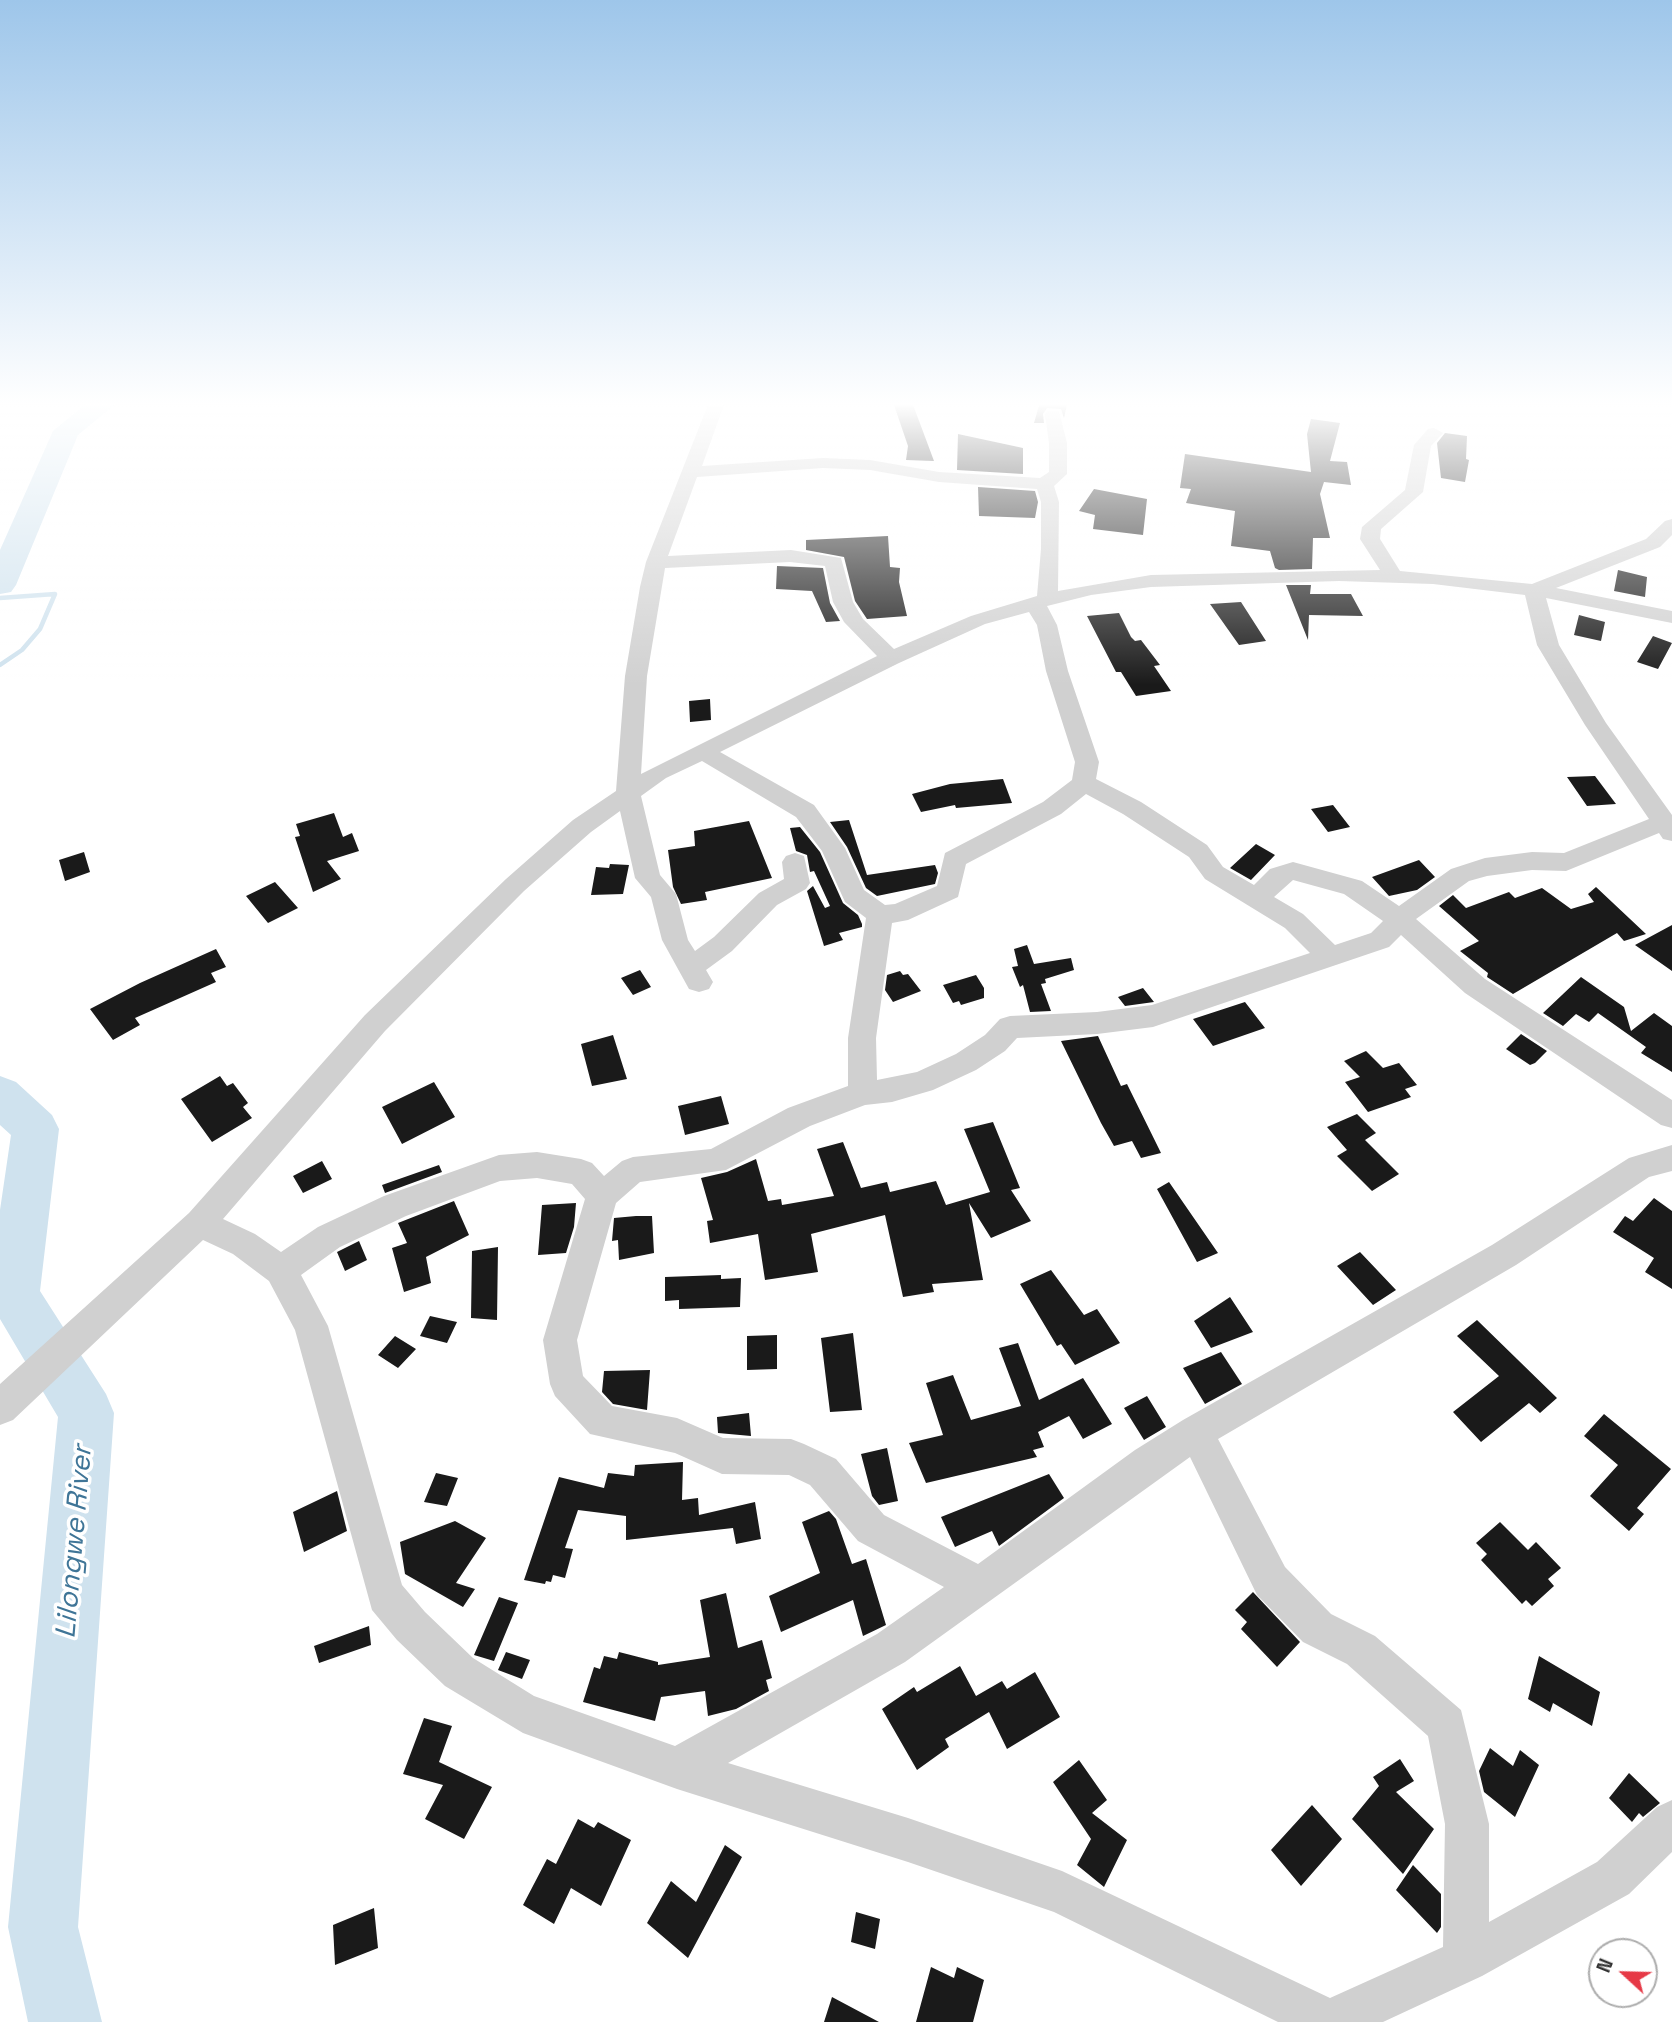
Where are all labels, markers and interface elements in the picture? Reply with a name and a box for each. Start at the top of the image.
water label: Lilongwe River [50,1444,100,1640]
north arrow [1588,1938,1658,2008]
text: N [1591,1955,1619,1976]

